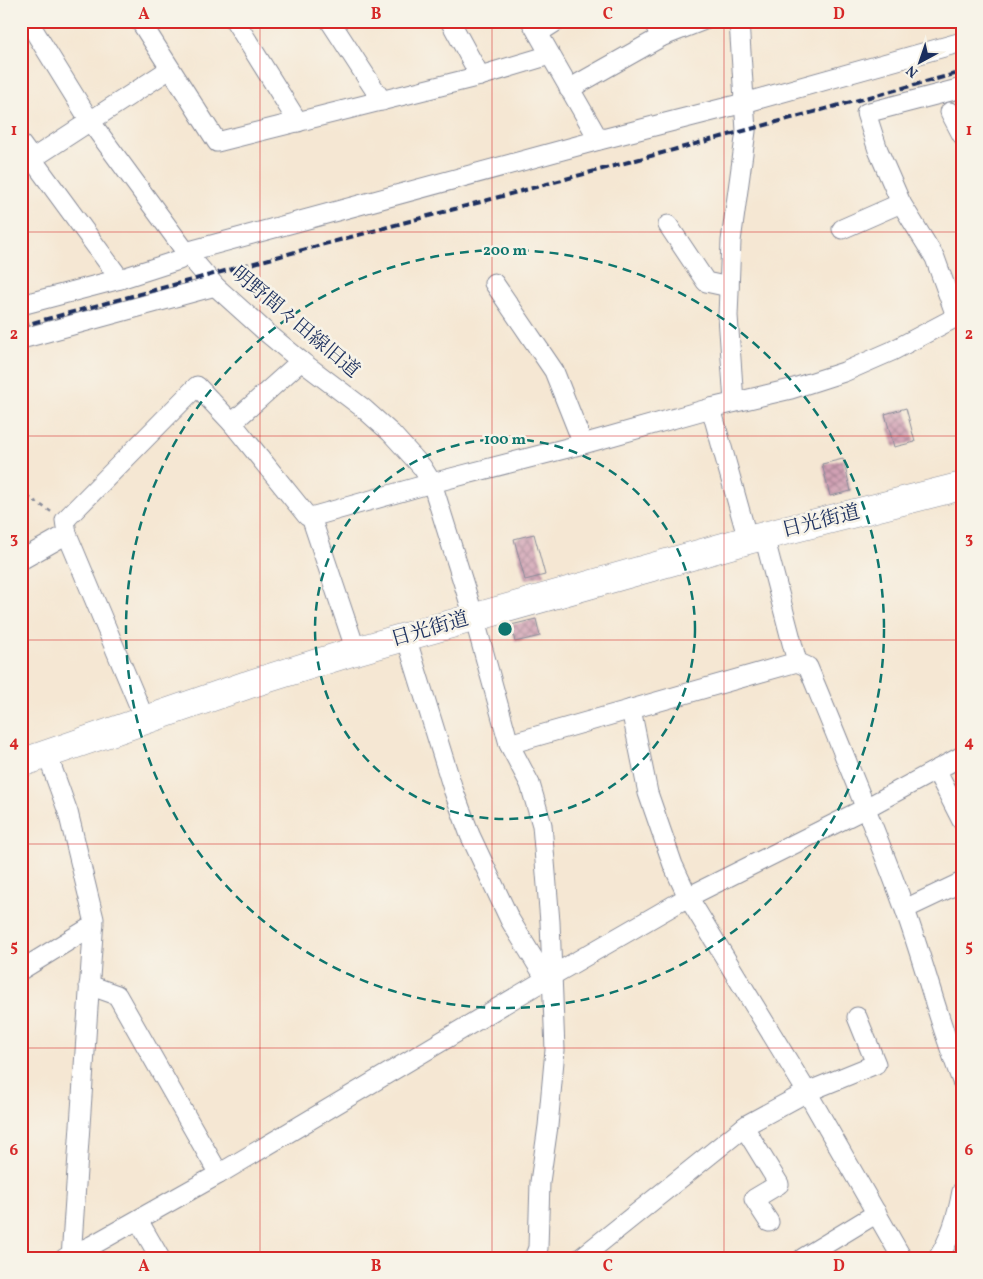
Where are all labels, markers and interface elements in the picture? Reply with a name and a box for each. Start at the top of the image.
text: A [138,4,150,26]
text: B [371,4,382,26]
text: C [603,4,613,26]
text: D [833,4,845,26]
north arrow [896,38,946,88]
text: N [903,60,923,81]
text: 1 [11,120,17,142]
text: 1 [966,120,972,142]
text: 200 m [483,241,527,262]
street label: 明野間々田線旧道 [225,261,365,385]
text: 2 [10,324,18,346]
text: 2 [965,324,973,346]
text: 100 m [484,430,527,451]
street label: 日光街道 [779,499,863,545]
text: 3 [10,528,18,550]
text: 3 [965,528,973,550]
street label: 日光街道 [388,606,472,654]
centre of rings [496,620,514,638]
text: 4 [9,732,19,754]
text: 4 [964,732,974,754]
text: 5 [10,936,18,958]
text: 5 [965,936,973,958]
text: 6 [10,1140,19,1162]
text: 6 [965,1140,974,1162]
text: A [138,1256,150,1278]
text: B [371,1256,382,1278]
text: C [603,1256,613,1278]
text: D [833,1256,845,1278]

